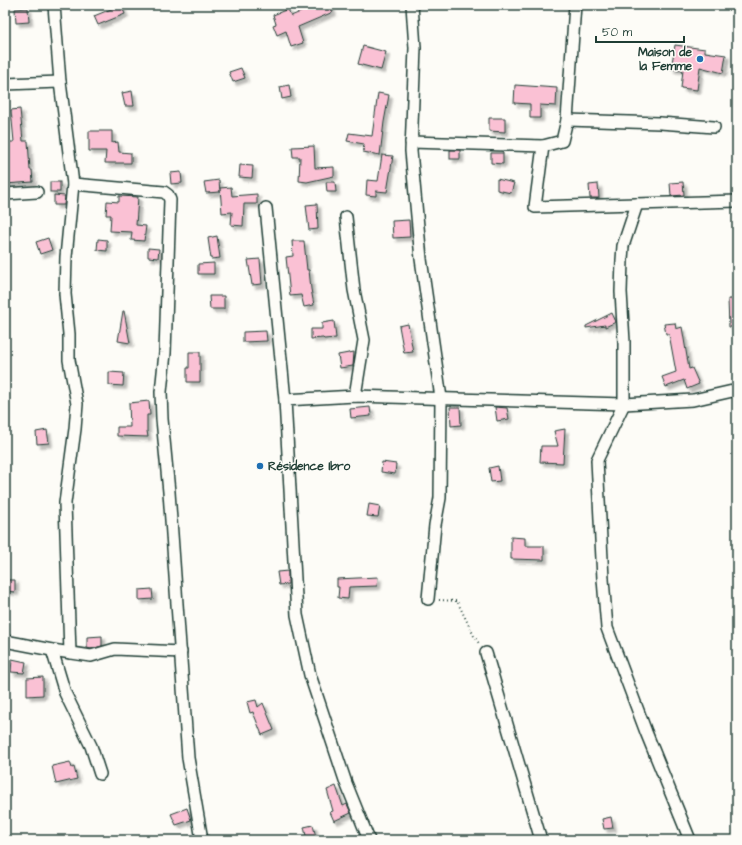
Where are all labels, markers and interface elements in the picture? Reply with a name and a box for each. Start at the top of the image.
scale bar [596,18,684,44]
text: 50 m [602,24,633,41]
place label: Maison de la Femme [638,44,693,75]
marker: Maison de la Femme [695,54,705,64]
place label: Résidence Ibro [268,458,351,475]
marker: Résidence Ibro [255,461,265,471]

